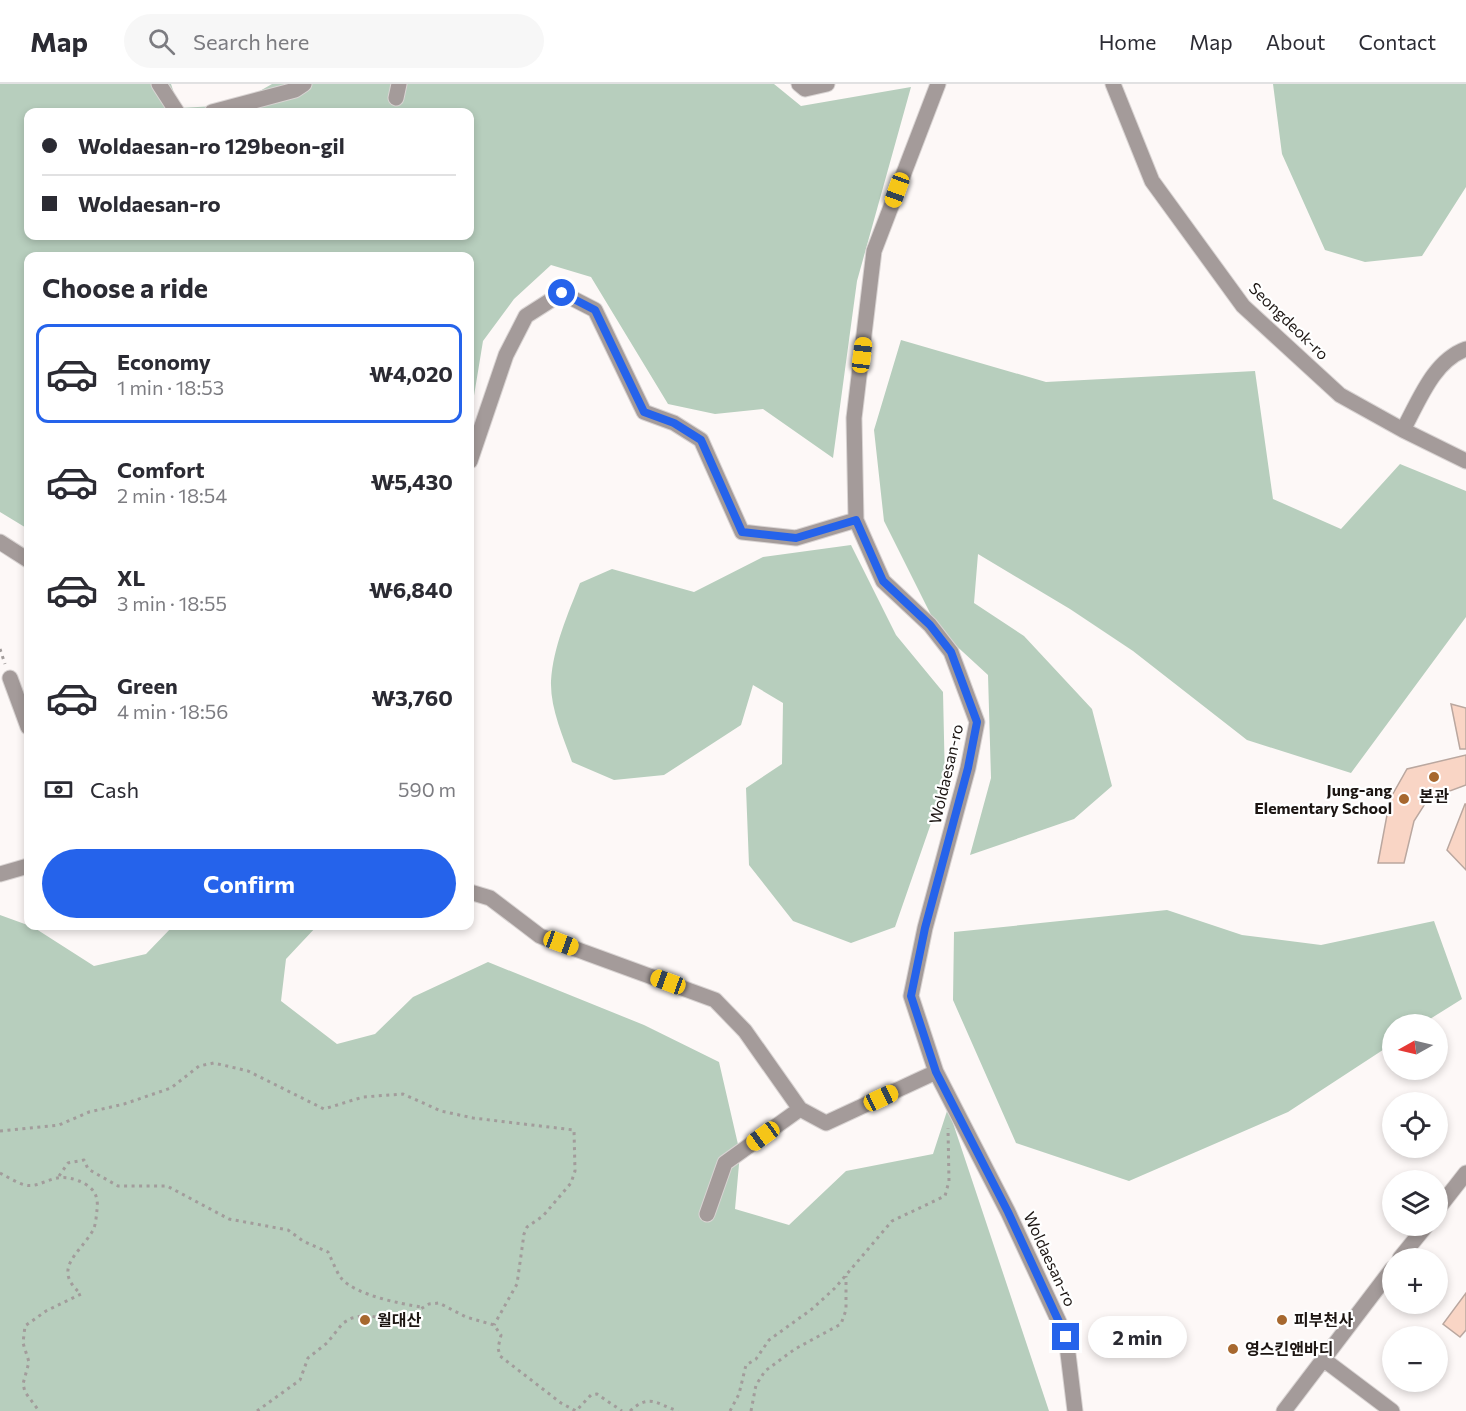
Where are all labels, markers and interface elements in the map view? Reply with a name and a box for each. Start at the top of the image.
search box [124,14,544,68]
text: Map [30,24,88,58]
icon: search [145,25,178,58]
text: Search here [193,28,309,55]
text: Home [1099,29,1156,54]
text: Map [1189,29,1233,54]
text: About [1266,29,1325,54]
text: Contact [1358,29,1436,54]
text: Woldaesan-ro 129beon-gil [78,132,345,159]
car [882,170,912,210]
text: Woldaesan-ro [78,190,221,217]
text: Choose a ride [42,271,208,304]
street label: Seongdeok-ro [1246,278,1333,363]
route start [548,279,575,306]
car [851,336,873,374]
icon: car [45,347,99,401]
text: Economy [117,348,211,375]
text: ₩4,020 [369,360,453,387]
text: 1 min · 18:53 [117,375,224,399]
icon: car [45,455,99,509]
text: Comfort [117,456,205,483]
text: ₩5,430 [370,468,453,495]
text: 2 min · 18:54 [117,483,227,507]
icon: car [45,563,99,617]
text: XL [117,564,145,591]
text: ₩6,840 [369,576,453,603]
text: 3 min · 18:55 [117,591,227,615]
icon: car [45,671,99,725]
text: Green [117,672,178,699]
text: ₩3,760 [371,684,453,711]
text: 4 min · 18:56 [117,699,228,723]
street label: Woldaesan-ro [925,722,966,826]
marker: 본관 [1427,770,1441,784]
icon: cash [42,773,75,806]
text: Cash [90,776,139,803]
text: 590 m [398,777,456,801]
place label: Jung-ang Elementary School [1254,780,1392,817]
place label: 본관 [1419,786,1449,805]
marker: Jung-ang Elementary School [1397,792,1411,806]
button: Confirm [42,849,456,918]
car [541,928,581,958]
car [648,967,688,997]
north arrow [1382,1014,1448,1080]
map controls [1382,1014,1448,1392]
car [861,1082,901,1114]
button: locate [1382,1092,1448,1158]
car [743,1118,783,1154]
button: layers [1382,1170,1448,1236]
street label: Woldaesan-ro [1020,1208,1081,1309]
button: + [1382,1248,1448,1314]
place label: 월대산 [377,1310,421,1329]
place label: 피부천사 [1294,1310,1353,1329]
marker: 월대산 [358,1313,372,1327]
marker: 피부천사 [1275,1313,1289,1327]
callout: 2 min [1087,1316,1186,1358]
route end [1052,1323,1079,1350]
text: 2 min [1113,1325,1162,1349]
button: − [1382,1326,1448,1392]
place label: 영스킨앤바디 [1245,1339,1333,1358]
marker: 영스킨앤바디 [1226,1342,1240,1356]

